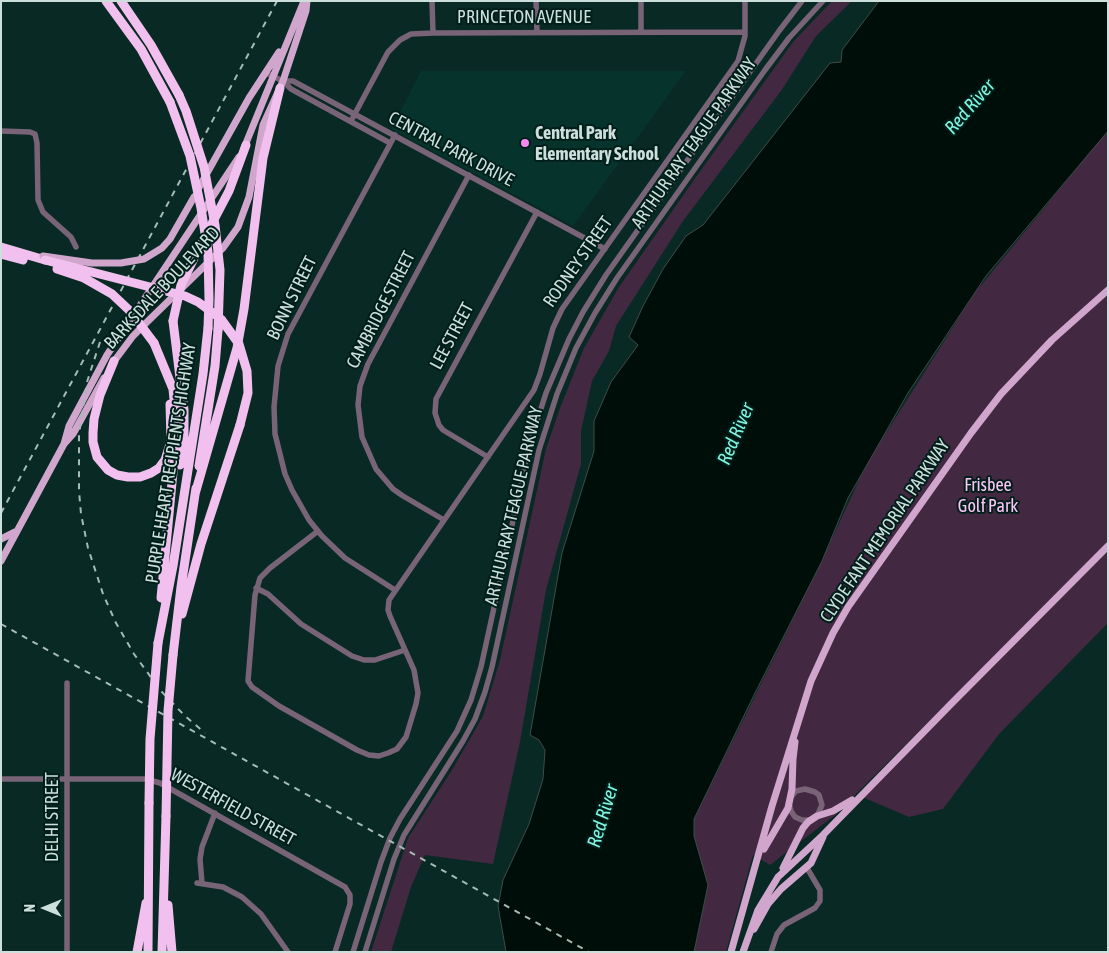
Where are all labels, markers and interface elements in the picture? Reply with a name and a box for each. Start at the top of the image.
street label: PRINCETON AVENUE [457,6,591,28]
street label: ARTHUR RAY TEAGUE PARKWAY [627,53,761,233]
water label: Red River [940,75,1000,139]
street label: CENTRAL PARK DRIVE [385,107,517,191]
place label: Central Park Elementary School [535,122,659,164]
marker: Central Park Elementary School [519,137,531,149]
street label: RODNEY STREET [539,212,617,312]
street label: BARKSDALE BOULEVARD [100,222,224,354]
street label: CAMBRIDGE STREET [342,248,420,372]
street label: BONN STREET [262,253,322,343]
street label: LEE STREET [425,299,479,373]
street label: PURPLE HEART RECIPIENTS HIGHWAY [141,341,201,585]
water label: Red River [713,400,759,468]
street label: ARTHUR RAY TEAGUE PARKWAY [481,404,547,608]
street label: CLYDE FANT MEMORIAL PARKWAY [816,435,954,627]
park label: Frisbee Golf Park [958,474,1018,516]
street label: WESTERFIELD STREET [167,764,299,850]
street label: DELHI STREET [41,772,63,862]
water label: Red River [583,782,623,850]
north arrow [20,883,70,933]
text: N [22,904,38,912]

